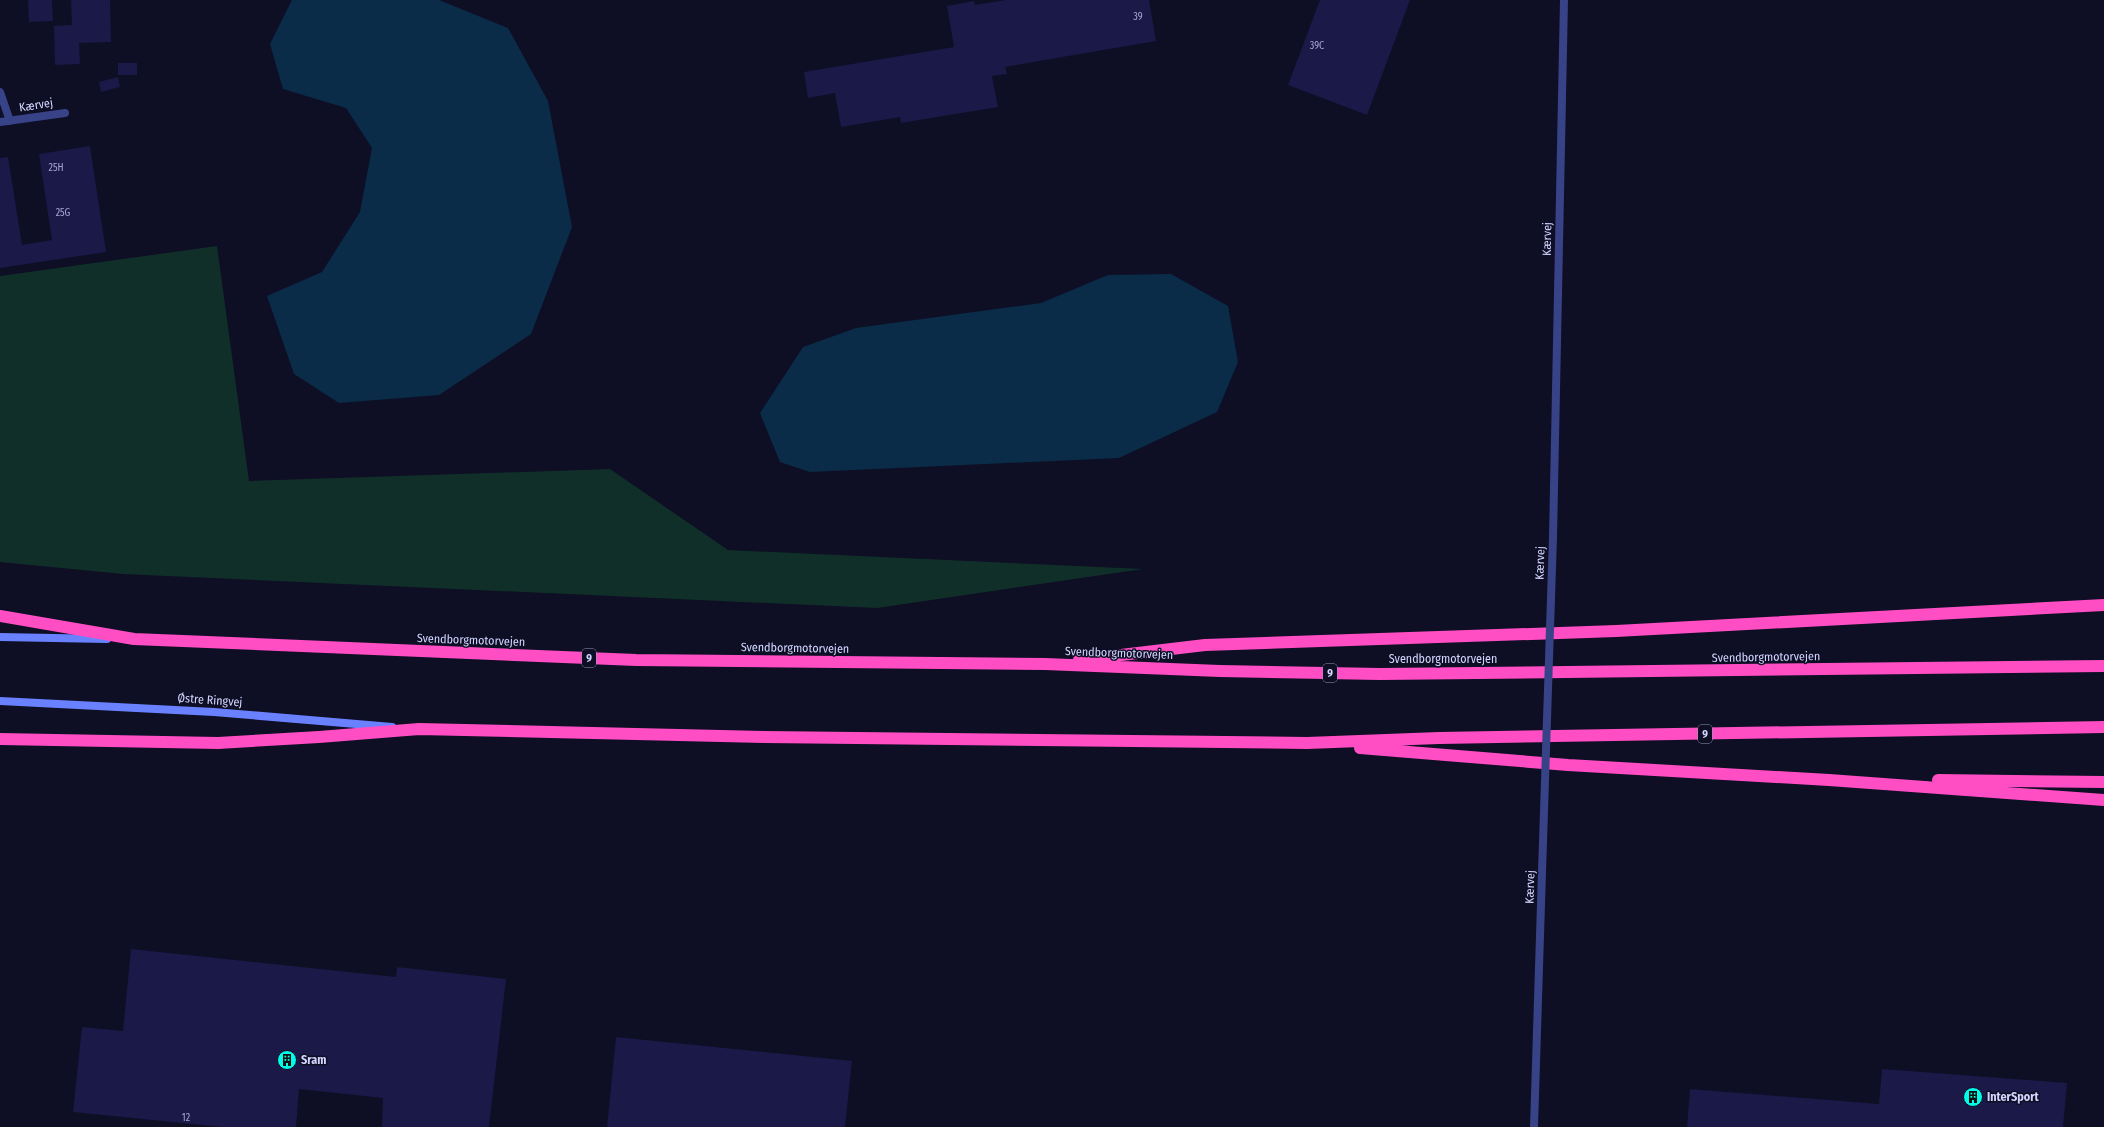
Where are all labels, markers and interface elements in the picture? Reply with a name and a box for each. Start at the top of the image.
house number: 39 [1133,11,1143,23]
house number: 39C [1310,40,1324,52]
street label: Kærvej [18,95,54,115]
house number: 25H [48,162,64,174]
house number: 25G [56,207,71,219]
street label: Kærvej [1540,222,1554,256]
street label: Kærvej [1532,546,1548,580]
street label: Svendborgmotorvejen [417,631,525,649]
street label: Svendborgmotorvejen [741,640,849,656]
street label: Svendborgmotorvejen [1065,644,1173,662]
road number: 9 [582,649,596,667]
street label: Svendborgmotorvejen [1712,649,1820,665]
street label: Svendborgmotorvejen [1389,652,1497,666]
road number: 9 [1323,664,1337,682]
street label: Østre Ringvej [177,691,243,709]
road number: 9 [1698,725,1712,743]
street label: Kærvej [1522,870,1538,904]
building icon: Sram [276,1049,298,1071]
place label: Sram [301,1053,326,1067]
building icon: InterSport [1962,1086,1984,1108]
place label: InterSport [1987,1090,2040,1104]
house number: 12 [182,1112,191,1124]

